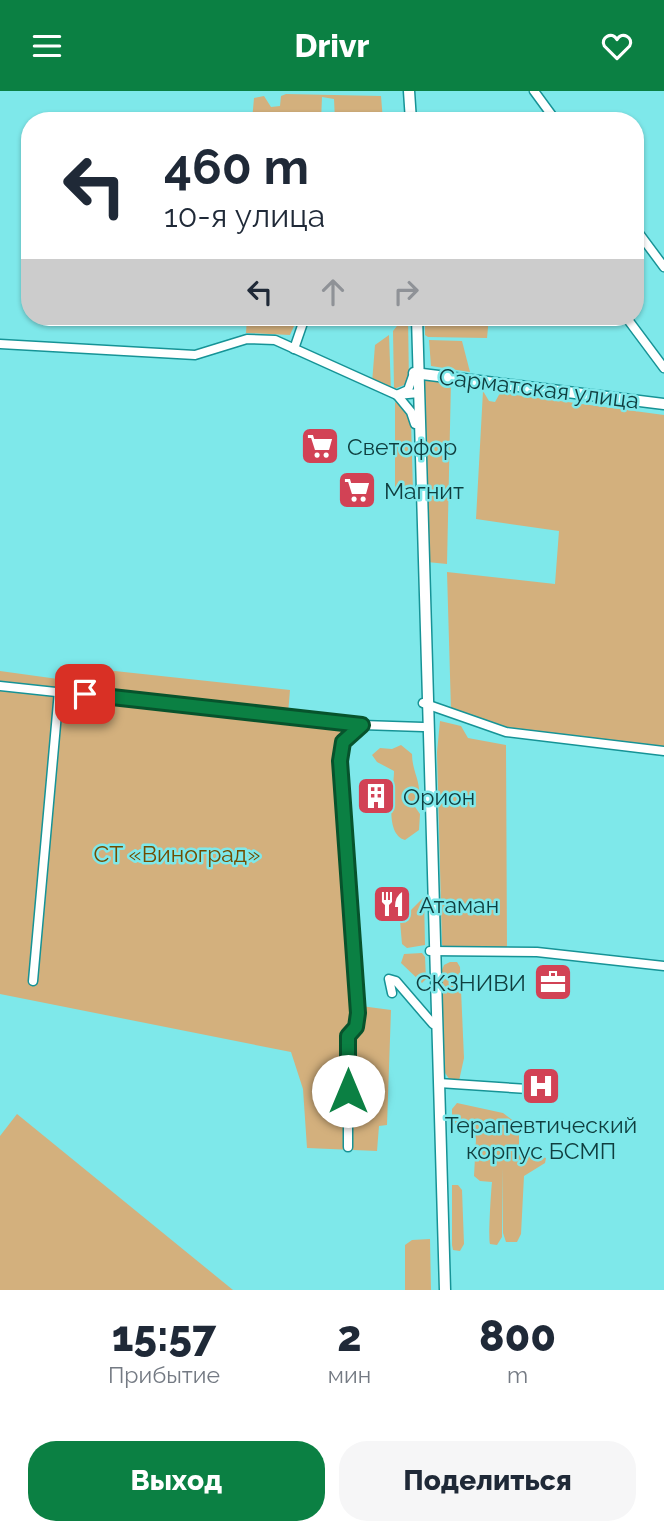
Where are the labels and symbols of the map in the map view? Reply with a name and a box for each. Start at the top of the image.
street label: Сарматская улица [437,362,641,414]
supermarket icon: Светофор [299,425,341,467]
place label: Светофор [347,433,457,460]
supermarket icon: Магнит [336,469,378,511]
place label: Магнит [384,477,464,504]
pin [55,664,115,724]
building icon: Орион [355,775,397,817]
place label: Орион [403,783,475,810]
park label: СТ «Виноград» [94,840,260,867]
restaurant icon: Атаман [371,883,413,925]
place label: Атаман [419,891,499,918]
office icon: СКЗНИВИ [532,961,574,1003]
place label: СКЗНИВИ [416,969,526,996]
position arrow [311,1054,385,1128]
hospital icon: Терапевтический корпус БСМП [520,1065,562,1107]
place label: Терапевтический корпус БСМП [445,1111,637,1164]

